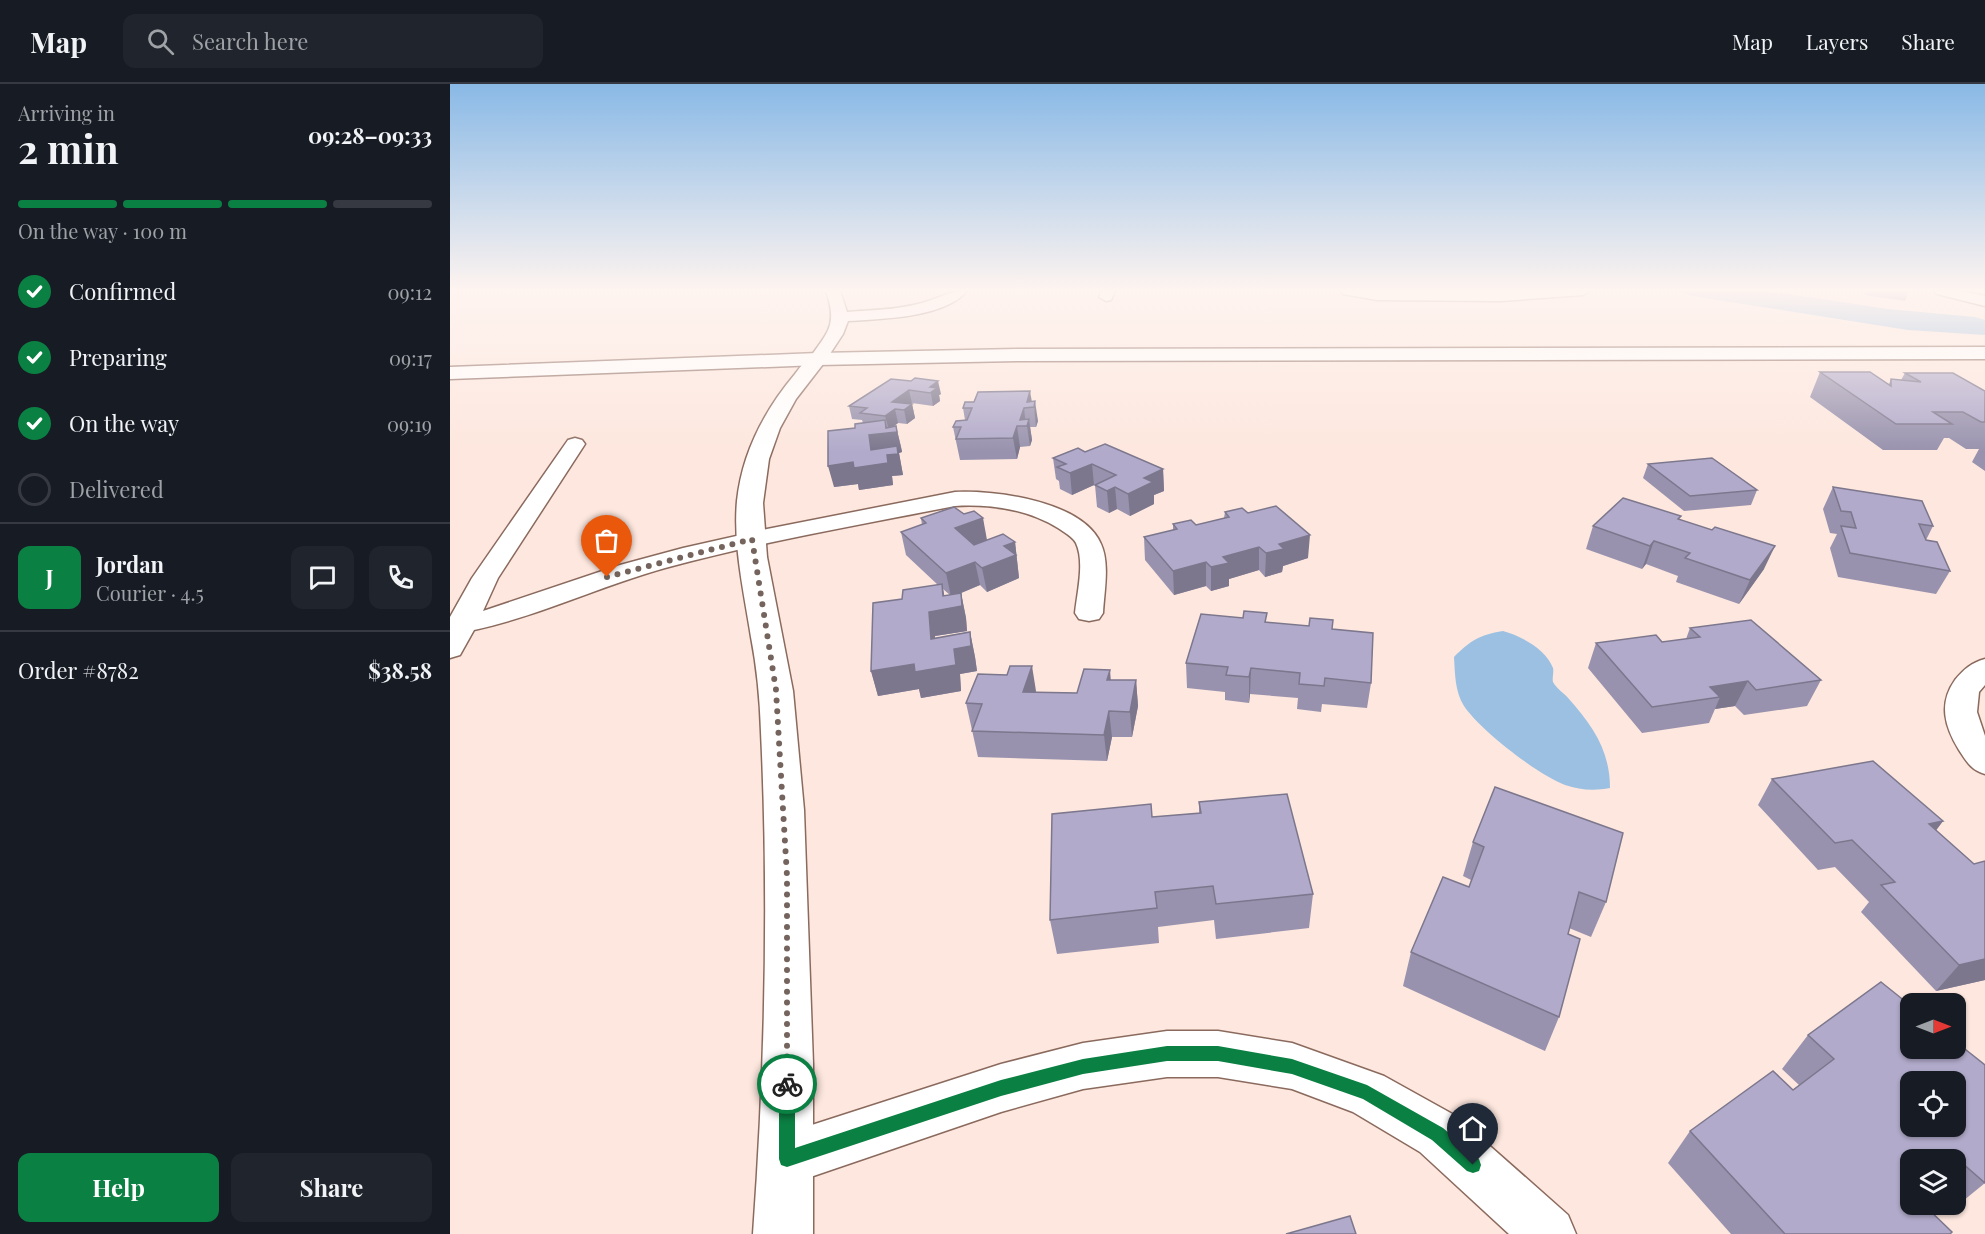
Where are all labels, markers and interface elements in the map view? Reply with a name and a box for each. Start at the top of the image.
search box [123,14,543,68]
text: Map [30,23,87,60]
icon: search [144,25,177,58]
text: Search here [192,26,308,56]
text: Map [1732,27,1773,55]
text: Layers [1806,27,1868,55]
text: Share [1901,27,1955,55]
text: Arriving in [18,99,115,126]
text: 09:28–09:33 [308,120,432,150]
text: 2 min [18,122,119,174]
text: On the way · 100 m [18,217,187,244]
icon: check [18,275,51,308]
text: Confirmed [69,276,176,306]
text: 09:12 [388,278,432,305]
icon: check [18,341,51,374]
text: Preparing [69,342,167,372]
text: 09:17 [389,344,432,371]
icon: check [18,407,51,440]
text: On the way [69,408,179,438]
text: 09:19 [387,410,432,437]
text: Delivered [69,474,164,504]
pin [581,515,632,577]
icon: bag [590,524,623,557]
button: chat [291,546,354,609]
button: phone [369,546,432,609]
text: Jordan [96,549,164,579]
text: J [45,562,54,592]
text: Courier · 4.5 [96,579,204,606]
text: Order #8782 [18,655,139,685]
text: $38.58 [368,655,432,685]
north arrow [1900,993,1966,1059]
map controls [1900,993,1966,1215]
courier [757,1054,817,1114]
icon: bike [771,1068,804,1101]
button: locate [1900,1071,1966,1137]
pin [1447,1103,1498,1165]
icon: home [1456,1112,1489,1145]
button: layers [1900,1149,1966,1215]
button: Help [18,1153,219,1222]
button: Share [231,1153,432,1222]

